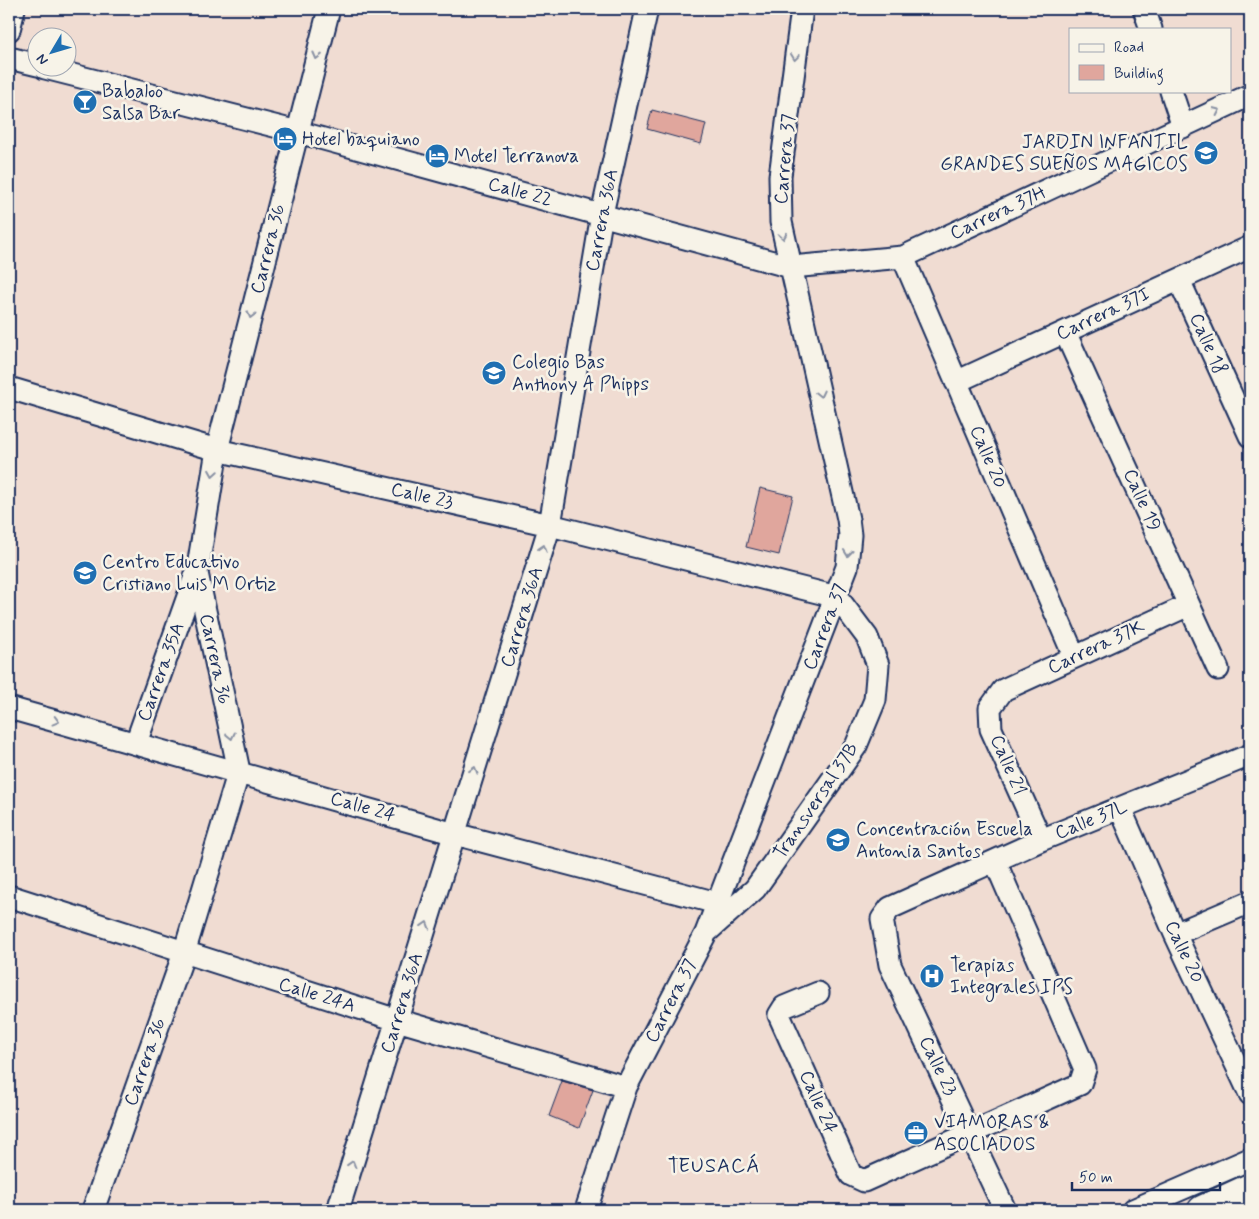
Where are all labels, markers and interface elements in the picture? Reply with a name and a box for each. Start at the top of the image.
north arrow [28,28,78,78]
legend [1069,28,1232,92]
text: Road [1114,38,1144,58]
text: N [33,50,53,69]
one-way arrow [312,52,323,60]
one-way arrow [791,53,801,61]
text: Building [1114,64,1164,85]
place label: Babaloo Salsa Bar [102,79,180,126]
bar icon: Babaloo Salsa Bar [72,89,98,115]
one-way arrow [1212,106,1221,117]
street label: Carrera 37 [769,113,801,205]
hotel icon: Hotel baquiano [272,126,298,152]
place label: Hotel baquiano [302,127,420,152]
place label: JARDIN INFANTIL GRANDES SUEÑOS MAGICOS [940,130,1188,177]
school or university icon: JARDIN INFANTIL GRANDES SUEÑOS MAGICOS [1193,140,1219,166]
hotel icon: Motel Terranova [424,143,450,169]
place label: Motel Terranova [454,144,579,169]
street label: Carrera 36A [580,167,624,273]
street label: Calle 22 [485,171,555,213]
street label: Carrera 37H [946,180,1050,246]
street label: Carrera 36 [245,202,291,296]
one-way arrow [778,231,788,240]
street label: Carrera 37I [1052,281,1154,347]
street label: Calle 18 [1183,309,1233,379]
one-way arrow [246,311,257,320]
place label: Colegio Bas Anthony A Phipps [512,350,649,397]
school or university icon: Colegio Bas Anthony A Phipps [481,360,507,386]
one-way arrow [814,390,825,399]
street label: Calle 20 [964,422,1012,492]
street label: Calle 19 [1117,465,1167,535]
one-way arrow [209,469,219,478]
street label: Calle 23 [388,477,456,515]
one-way arrow [538,544,548,552]
place label: Centro Educativo Cristiano Luis M Ortiz [102,550,277,597]
one-way arrow [843,550,854,558]
school or university icon: Centro Educativo Cristiano Luis M Ortiz [72,560,98,586]
street label: Carrera 36A [495,564,549,670]
street label: Carrera 37 [797,580,853,674]
street label: Carrera 36 [193,612,237,706]
street label: Carrera 37K [1044,613,1149,680]
street label: Carrera 35A [132,619,190,725]
one-way arrow [51,715,59,725]
one-way arrow [225,731,236,740]
street label: Calle 21 [984,731,1032,799]
street label: Transversal 37B [768,738,864,864]
one-way arrow [469,766,479,774]
street label: Calle 24 [327,786,399,828]
street label: Calle 37L [1051,794,1131,846]
place label: Concentración Escuela Antonia Santos [856,817,1033,864]
school or university icon: Concentración Escuela Antonia Santos [825,827,851,853]
street label: Calle 20 [1159,917,1209,987]
one-way arrow [421,921,431,929]
street label: Carrera 36A [375,950,429,1056]
place label: Terapias Integrales IPS [950,953,1073,1002]
street label: Carrera 37 [639,955,703,1047]
hospital icon: Terapias Integrales IPS [919,963,945,989]
street label: Calle 24A [275,971,359,1019]
street label: Carrera 36 [118,1015,172,1109]
street label: Calle 23 [913,1032,963,1100]
street label: Calle 24 [793,1066,843,1138]
place label: VIAMORAS & ASOCIADOS [934,1110,1049,1157]
office icon: VIAMORAS & ASOCIADOS [903,1120,929,1146]
district label: TEUSACÁ [668,1153,760,1180]
scale bar [1072,1159,1219,1191]
one-way arrow [347,1160,357,1168]
text: 50 m [1079,1168,1113,1188]

